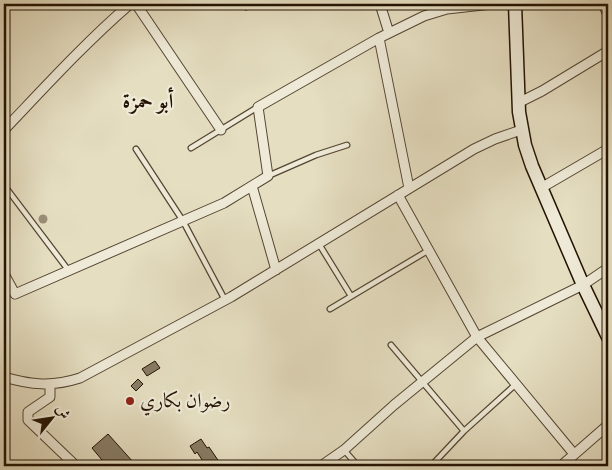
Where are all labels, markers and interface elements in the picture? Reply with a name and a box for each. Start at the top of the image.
district label: أبو حمزة [122,87,174,116]
place label: رضوان بكاري [140,389,230,416]
north arrow [28,392,78,442]
marker: رضوان بكاري [124,395,136,407]
text: ش [51,401,74,423]

